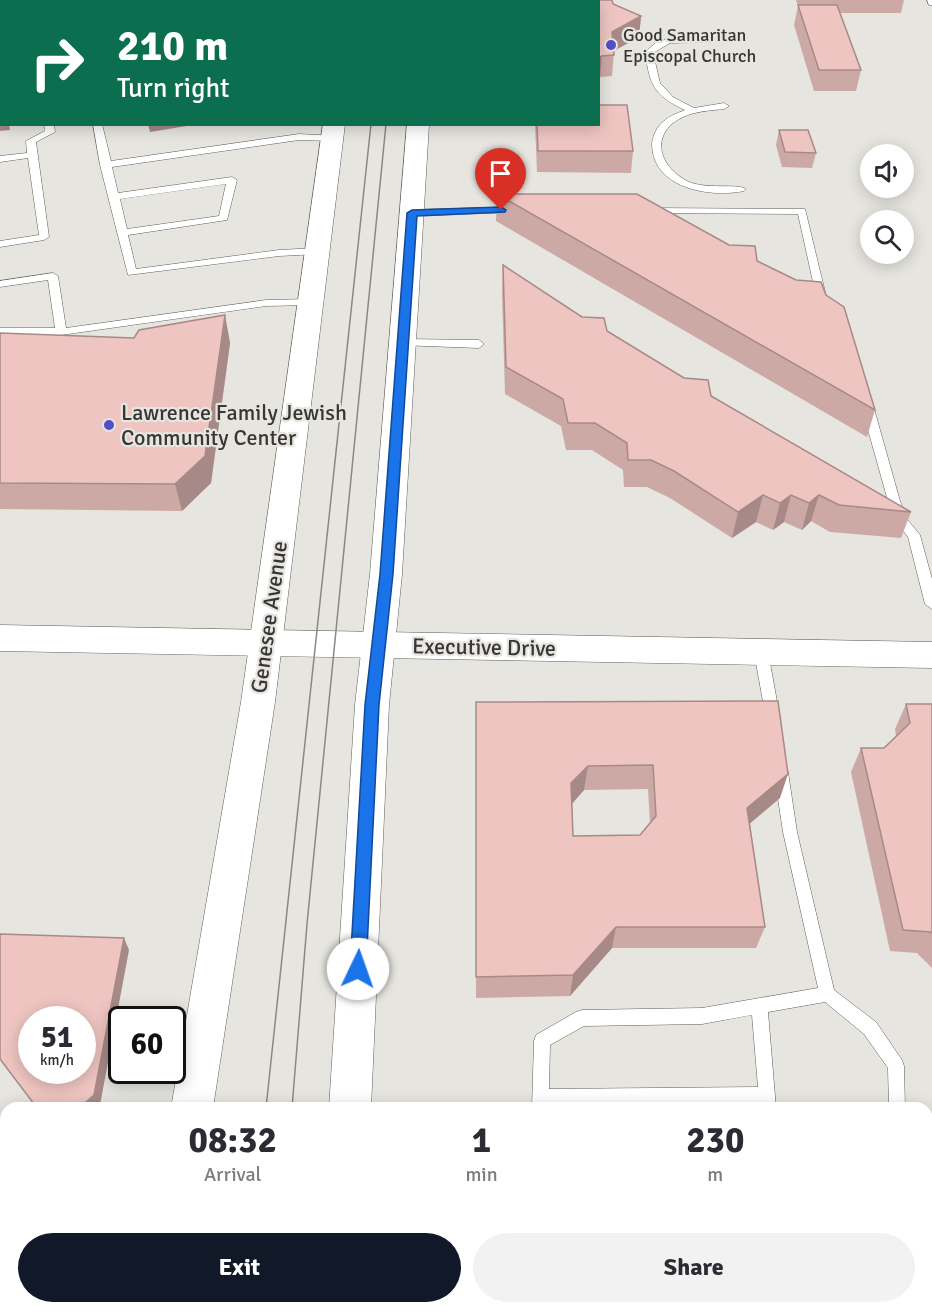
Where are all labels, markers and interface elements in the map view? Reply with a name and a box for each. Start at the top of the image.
text: 210 m [117,21,228,72]
icon: right [18,24,96,102]
place label: Good Samaritan Episcopal Church [623,24,756,67]
marker: Good Samaritan Episcopal Church [604,38,618,52]
text: Turn right [117,72,230,105]
map controls [860,144,914,264]
button: sound [860,144,914,198]
pin [475,148,526,210]
icon: arrive [484,157,517,190]
button: search [860,210,914,264]
place label: Lawrence Family Jewish Community Center [121,399,347,451]
marker: Lawrence Family Jewish Community Center [102,418,116,432]
street label: Genesee Avenue [245,539,293,695]
street label: Executive Drive [412,632,556,662]
position arrow [326,937,390,1001]
speed limit sign: 60 [108,1006,186,1084]
text: 51 [41,1019,73,1056]
text: km/h [40,1051,74,1069]
text: 08:32 [189,1118,277,1163]
text: 1 [472,1118,491,1163]
text: 230 [686,1118,744,1163]
text: Arrival [204,1162,261,1187]
text: min [465,1162,498,1187]
text: m [707,1162,723,1187]
button: Exit [18,1233,461,1302]
button: Share [473,1233,915,1302]

